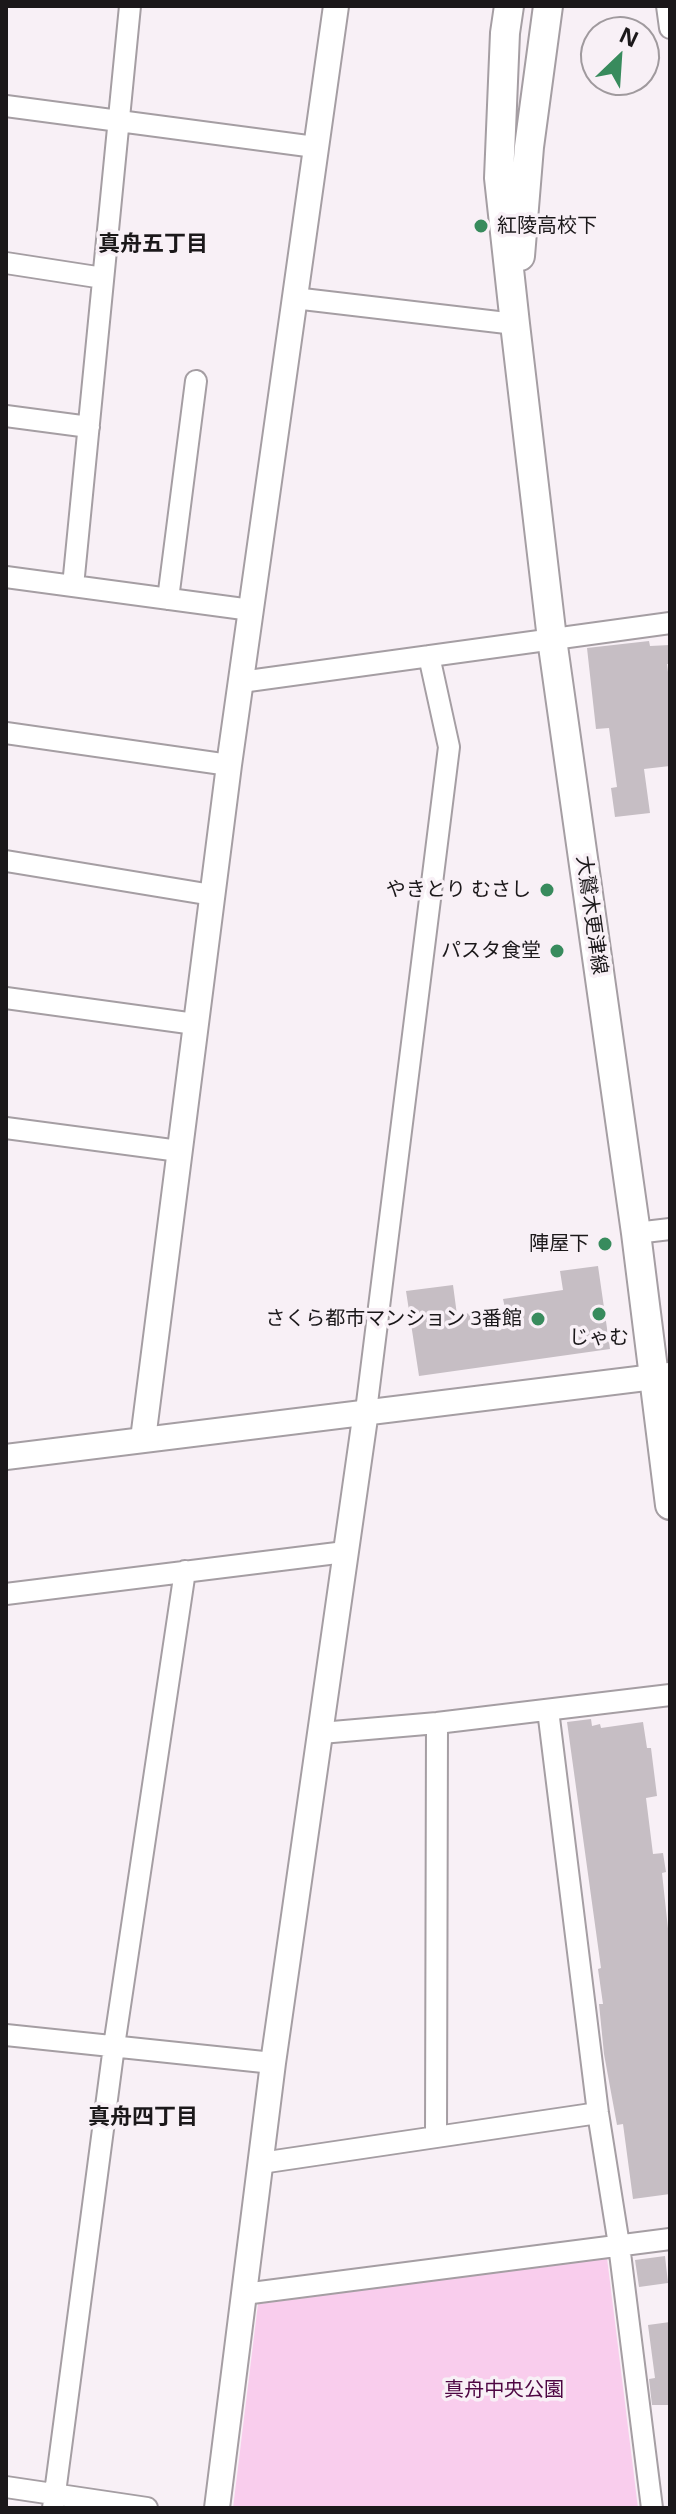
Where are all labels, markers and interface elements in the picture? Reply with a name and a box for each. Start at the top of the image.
north arrow [580,16,660,96]
text: N [615,19,644,53]
place label: 紅陵高校下 [497,214,597,238]
marker: 紅陵高校下 [472,217,490,235]
district label: 真舟五丁目 [98,232,208,258]
street label: 大鷲木更津線 [571,854,611,976]
place label: やきとり むさし [386,878,531,902]
marker: やきとり むさし [538,881,556,899]
place label: パスタ食堂 [441,939,541,963]
marker: パスタ食堂 [548,942,566,960]
place label: 陣屋下 [529,1232,589,1256]
marker: 陣屋下 [596,1235,614,1253]
marker: じゃむ [590,1305,608,1323]
place label: さくら都市マンション 3番館 [265,1307,522,1331]
marker: さくら都市マンション 3番館 [529,1310,547,1328]
place label: じゃむ [569,1326,629,1350]
district label: 真舟四丁目 [88,2105,198,2131]
park label: 真舟中央公園 [444,2378,564,2402]

